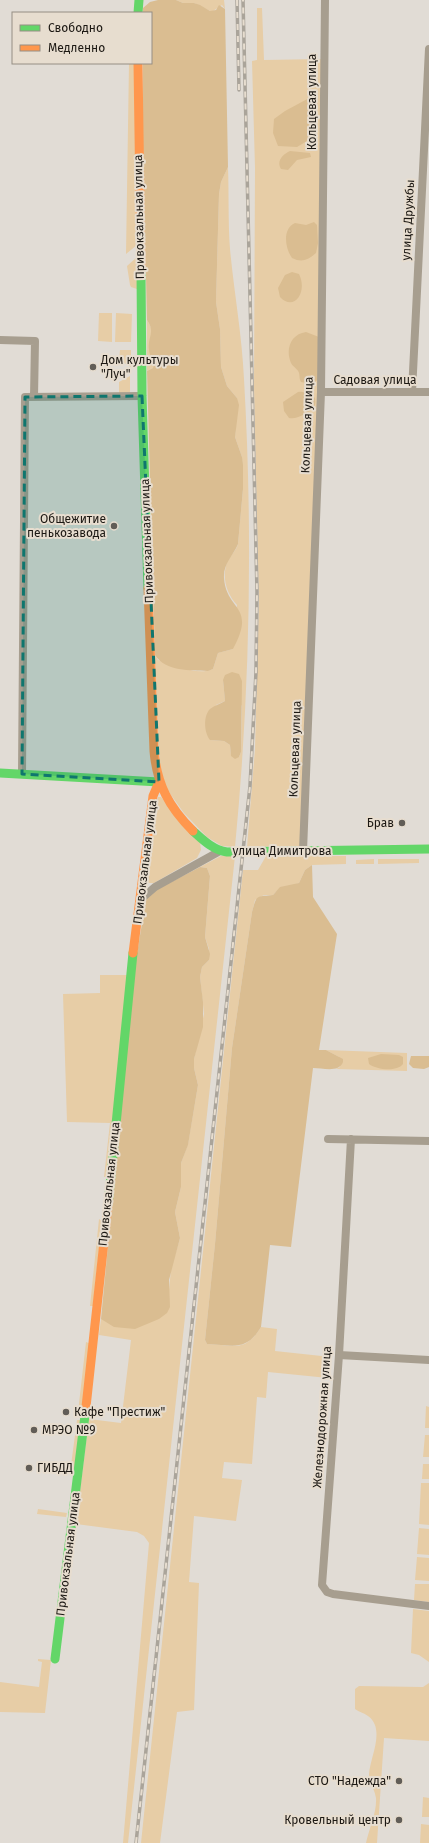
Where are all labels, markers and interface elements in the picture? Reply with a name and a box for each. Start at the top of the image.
legend [12,12,152,64]
text: Свободно [48,21,103,35]
text: Медленно [48,41,105,55]
street label: Кольцевая улица [305,54,319,150]
street label: Привокзальная улица [131,155,147,279]
street label: улица Дружбы [399,179,417,261]
place label: Дом культуры "Луч" [100,353,179,381]
marker: Дом культуры "Луч" [88,362,98,372]
street label: Садовая улица [333,373,417,387]
street label: Кольцевая улица [298,376,316,474]
street label: Привокзальная улица [138,478,156,604]
place label: Общежитие пенькозавода [27,512,106,540]
marker: Общежитие пенькозавода [109,521,119,531]
street label: Кольцевая улица [286,700,304,798]
street label: Привокзальная улица [130,799,160,925]
place label: Брав [367,816,394,830]
marker: Брав [397,818,407,828]
street label: улица Димитрова [232,844,332,858]
street label: Привокзальная улица [96,1121,122,1247]
street label: Железнодорожная улица [310,1345,334,1489]
place label: Кафе "Престиж" [74,1405,166,1419]
marker: Кафе "Престиж" [61,1407,71,1417]
place label: МРЭО №9 [42,1423,96,1437]
marker: МРЭО №9 [29,1425,39,1435]
place label: ГИБДД [37,1461,73,1475]
marker: ГИБДД [24,1463,34,1473]
street label: Привокзальная улица [53,1491,83,1617]
place label: СТО "Надежда" [308,1774,391,1788]
marker: СТО "Надежда" [394,1776,404,1786]
place label: Кровельный центр [284,1813,391,1827]
marker: Кровельный центр [394,1815,404,1825]

